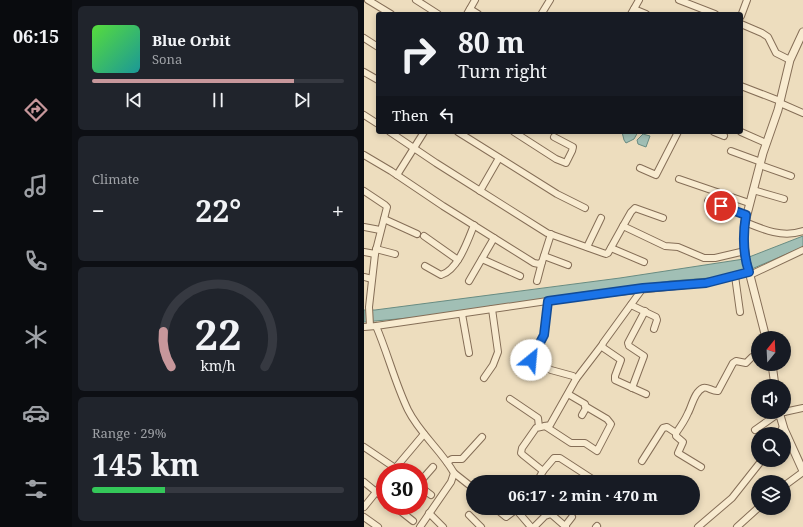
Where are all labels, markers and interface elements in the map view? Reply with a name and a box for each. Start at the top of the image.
text: 80 m [458,23,525,61]
text: 06:15 [13,24,59,48]
icon: right [392,28,444,80]
text: Blue Orbit [152,30,231,50]
text: Sona [152,50,182,68]
text: Turn right [458,59,547,83]
icon: previous [123,89,145,111]
icon: pause [207,89,229,111]
icon: next [291,89,313,111]
icon: directions [22,96,50,124]
icon: left [436,104,458,126]
text: Then [392,105,428,125]
text: Climate [92,170,139,188]
icon: music [22,172,50,200]
pin [704,189,738,223]
text: 22° [195,190,241,231]
text: − [92,195,105,225]
text: + [332,195,344,225]
icon: arrive [710,195,732,217]
icon: phone [22,247,50,275]
text: 22 [194,305,242,361]
icon: climate [22,323,50,351]
north arrow [751,331,791,371]
map controls [751,331,791,515]
position arrow [510,339,552,381]
text: km/h [200,355,236,374]
button: sound [751,379,791,419]
icon: car [22,399,50,427]
text: Range · 29% [92,424,166,442]
button: search [751,427,791,467]
text: 145 km [92,444,199,485]
speed limit sign: 30 [376,463,428,515]
icon: filters [22,475,50,503]
button: layers [751,475,791,515]
text: 06:17 · 2 min · 470 m [508,485,658,505]

